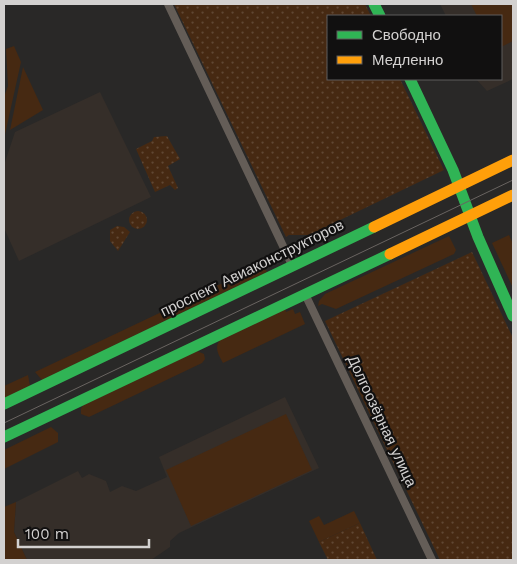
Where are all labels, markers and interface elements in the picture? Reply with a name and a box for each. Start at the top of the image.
legend [327,15,502,80]
text: Свободно [372,26,441,44]
text: Медленно [372,51,443,69]
street label: проспект Авиаконструкторов [157,216,347,320]
street label: Долгоозёрная улица [344,352,421,490]
scale bar [18,516,149,548]
text: 100 m [25,525,69,543]

